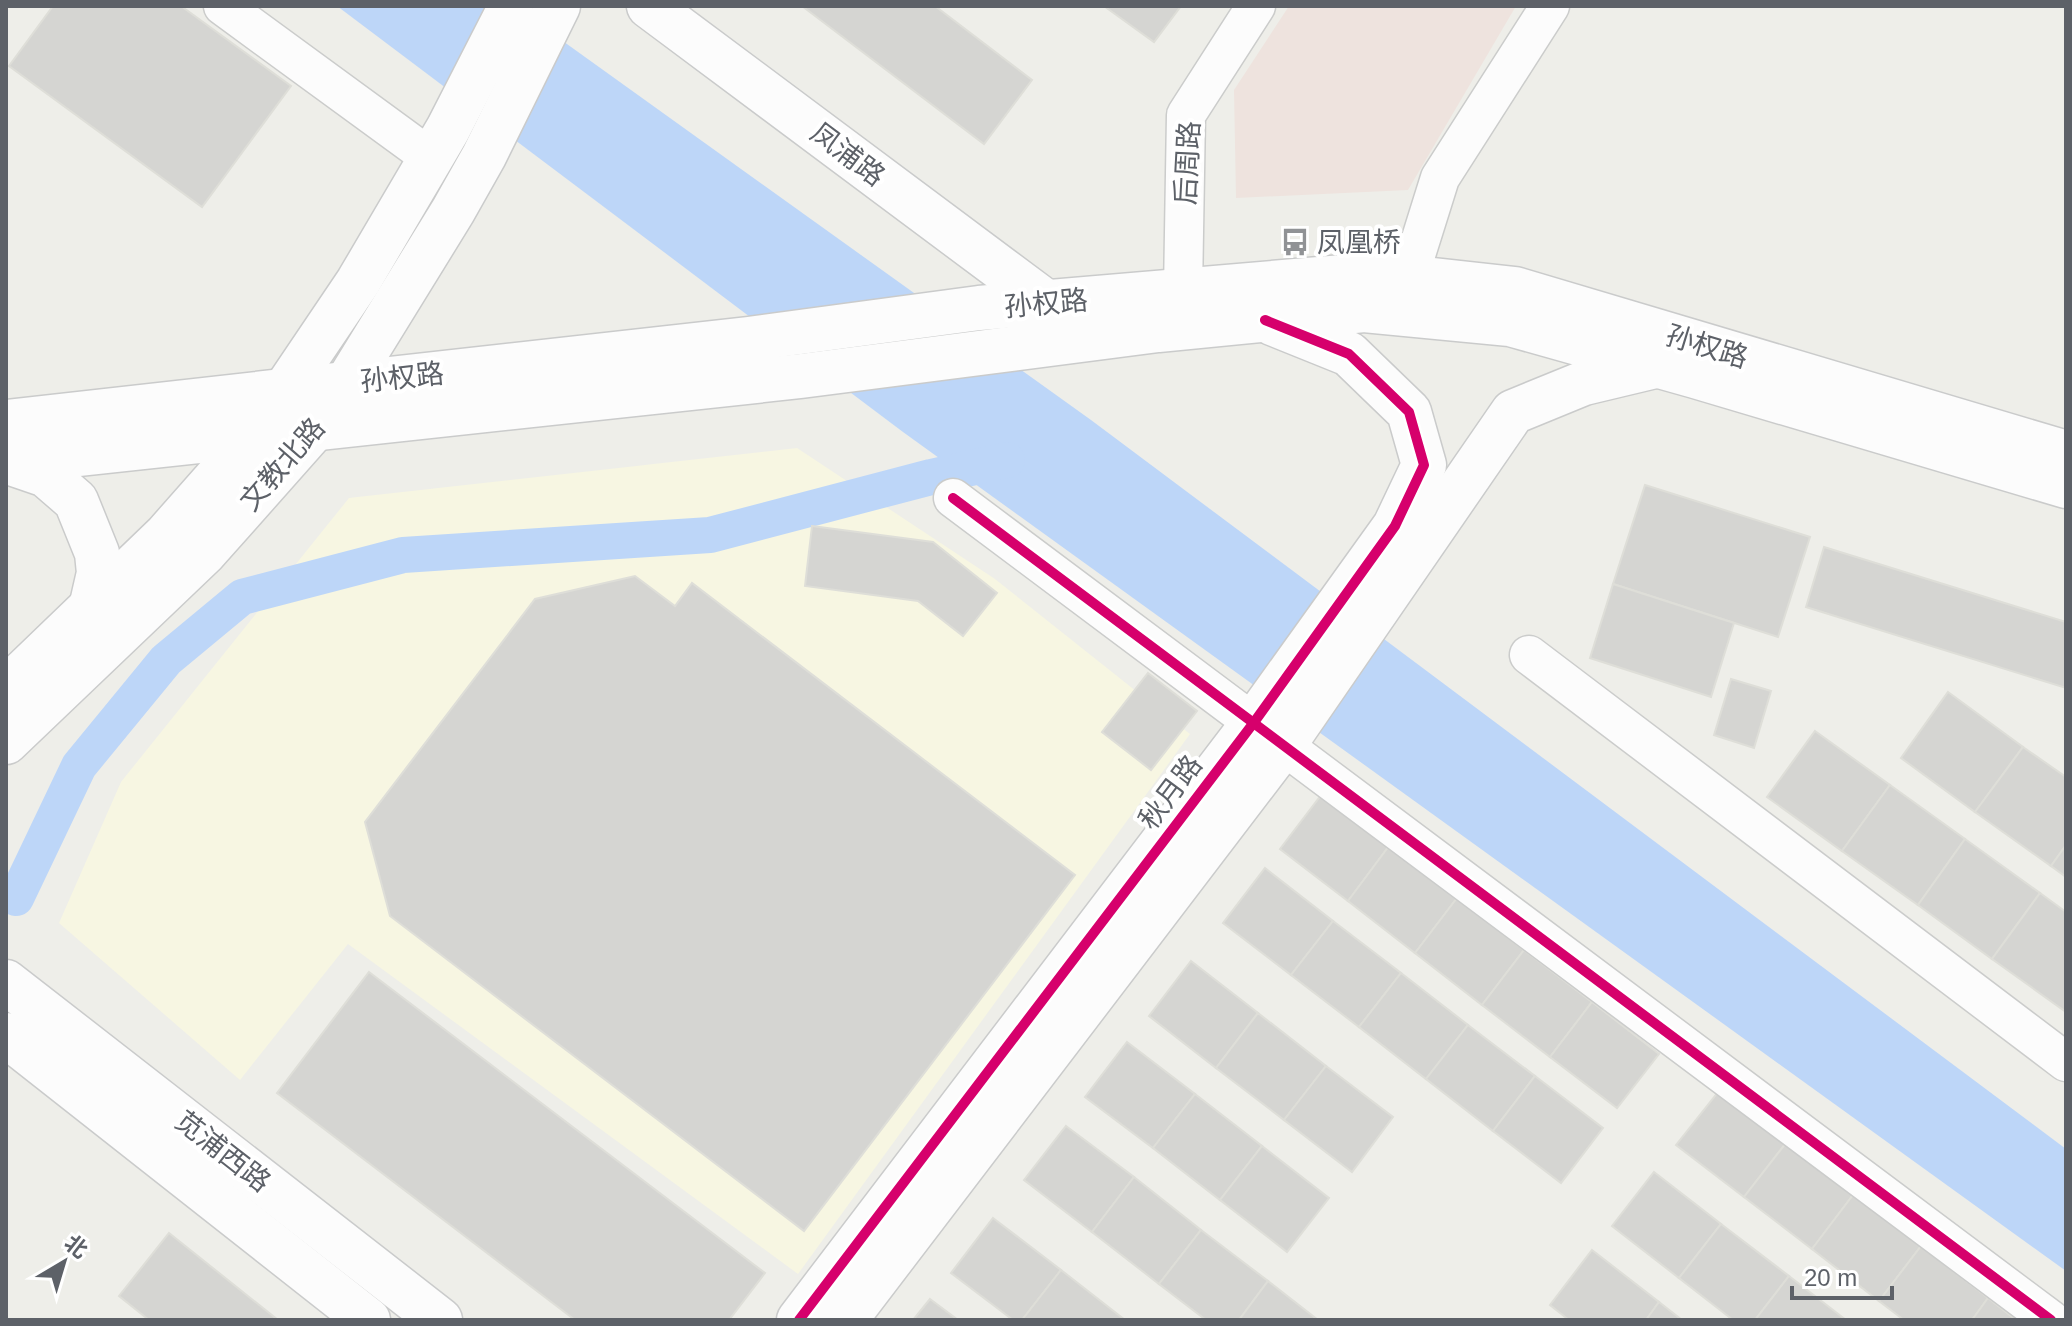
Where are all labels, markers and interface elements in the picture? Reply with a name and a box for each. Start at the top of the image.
street label: 凤浦路 [805,117,891,192]
street label: 后周路 [1170,120,1205,206]
bus stop icon: 凤凰桥 [1280,227,1310,257]
place label: 凤凰桥 [1317,227,1401,258]
street label: 孙权路 [1003,284,1089,323]
street label: 孙权路 [1662,319,1752,374]
street label: 孙权路 [359,358,445,397]
street label: 文教北路 [234,412,331,517]
street label: 秋月路 [1133,749,1208,835]
street label: 苋浦西路 [169,1105,276,1198]
north arrow [24,1222,104,1302]
text: 北 [60,1230,92,1263]
scale bar [1792,1250,1892,1300]
text: 20 m [1804,1264,1857,1291]

